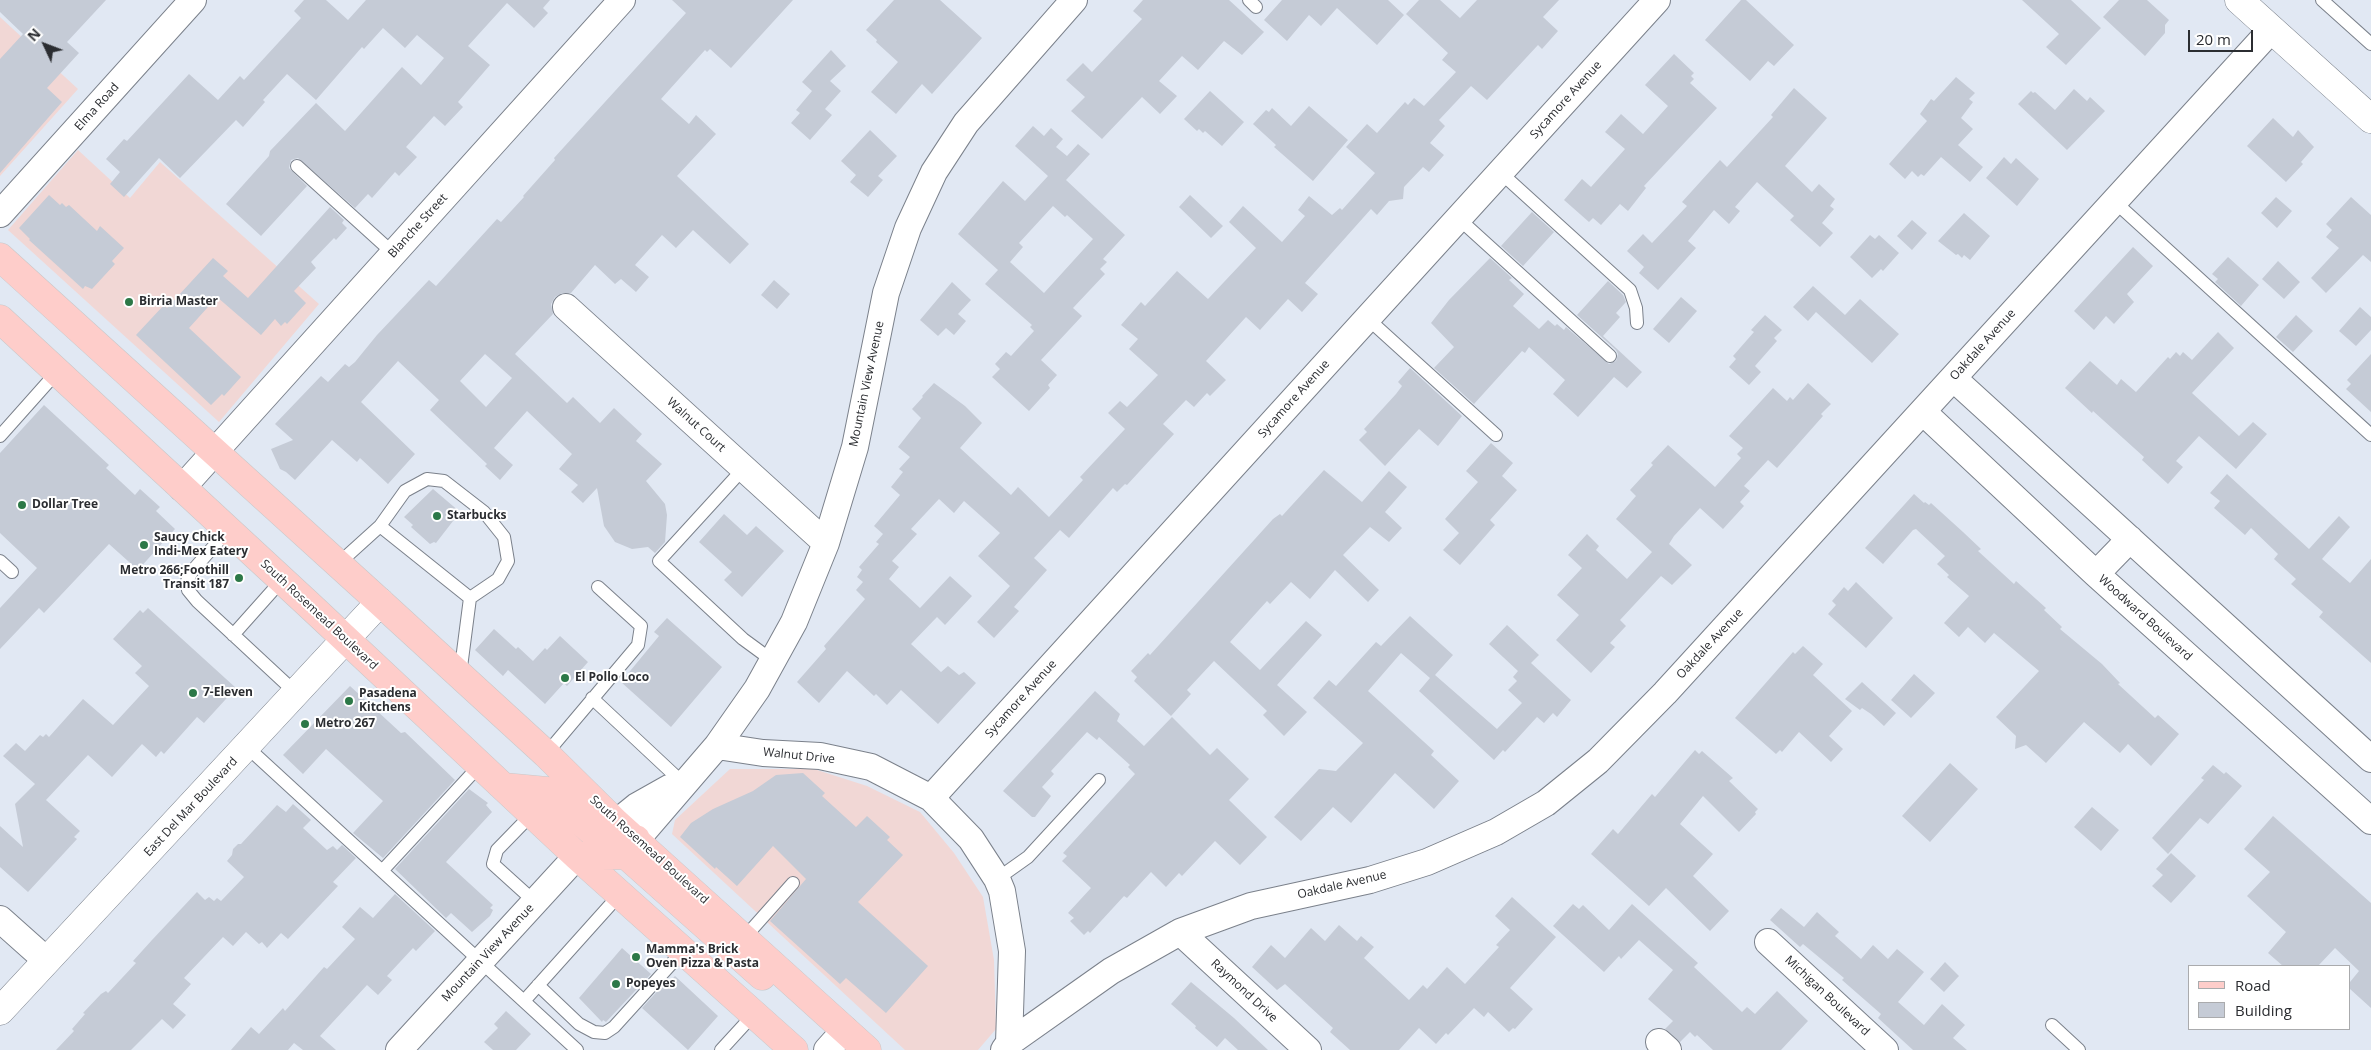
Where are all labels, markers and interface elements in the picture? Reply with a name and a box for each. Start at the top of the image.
north arrow [20,20,70,70]
scale bar [2191,20,2256,52]
text: N [23,24,44,45]
text: 20 m [2196,29,2231,49]
street label: Sycamore Avenue [1527,58,1605,142]
street label: Elma Road [72,80,122,134]
street label: Blanche Street [385,191,451,261]
place label: Birria Master [139,295,218,309]
marker: Birria Master [123,296,135,308]
street label: Oakdale Avenue [1947,306,2019,384]
street label: Mountain View Avenue [847,320,887,448]
street label: Sycamore Avenue [1255,357,1333,441]
street label: Walnut Court [664,395,728,455]
place label: Dollar Tree [32,498,98,512]
marker: Dollar Tree [16,499,28,511]
place label: Starbucks [447,509,507,523]
marker: Starbucks [431,510,443,522]
place label: Saucy Chick Indi-Mex Eatery [154,531,248,559]
marker: Saucy Chick Indi-Mex Eatery [138,539,150,551]
street label: South Rosemead Boulevard [257,557,381,673]
place label: Metro 266;Foothill Transit 187 [120,564,229,592]
marker: Metro 266;Foothill Transit 187 [233,572,245,584]
street label: Woodward Boulevard [2095,572,2195,664]
street label: Oakdale Avenue [1674,606,1746,682]
street label: Sycamore Avenue [982,657,1060,741]
place label: El Pollo Loco [575,671,649,685]
marker: El Pollo Loco [559,672,571,684]
place label: 7-Eleven [203,686,253,700]
marker: 7-Eleven [187,687,199,699]
place label: Pasadena Kitchens [359,687,417,715]
marker: Pasadena Kitchens [343,695,355,707]
place label: Metro 267 [315,717,375,731]
marker: Metro 267 [299,718,311,730]
street label: Walnut Drive [762,745,836,767]
street label: East Del Mar Boulevard [141,754,241,860]
street label: South Rosemead Boulevard [587,793,711,907]
street label: Oakdale Avenue [1296,868,1388,902]
street label: Mountain View Avenue [439,901,537,1005]
place label: Mamma's Brick Oven Pizza & Pasta [646,943,759,971]
marker: Mamma's Brick Oven Pizza & Pasta [630,951,642,963]
street label: Michigan Boulevard [1782,953,1872,1039]
street label: Raymond Drive [1208,957,1280,1025]
legend [2188,965,2351,1030]
text: Road [2235,975,2271,995]
place label: Popeyes [626,977,676,991]
marker: Popeyes [610,978,622,990]
text: Building [2235,1000,2292,1020]

